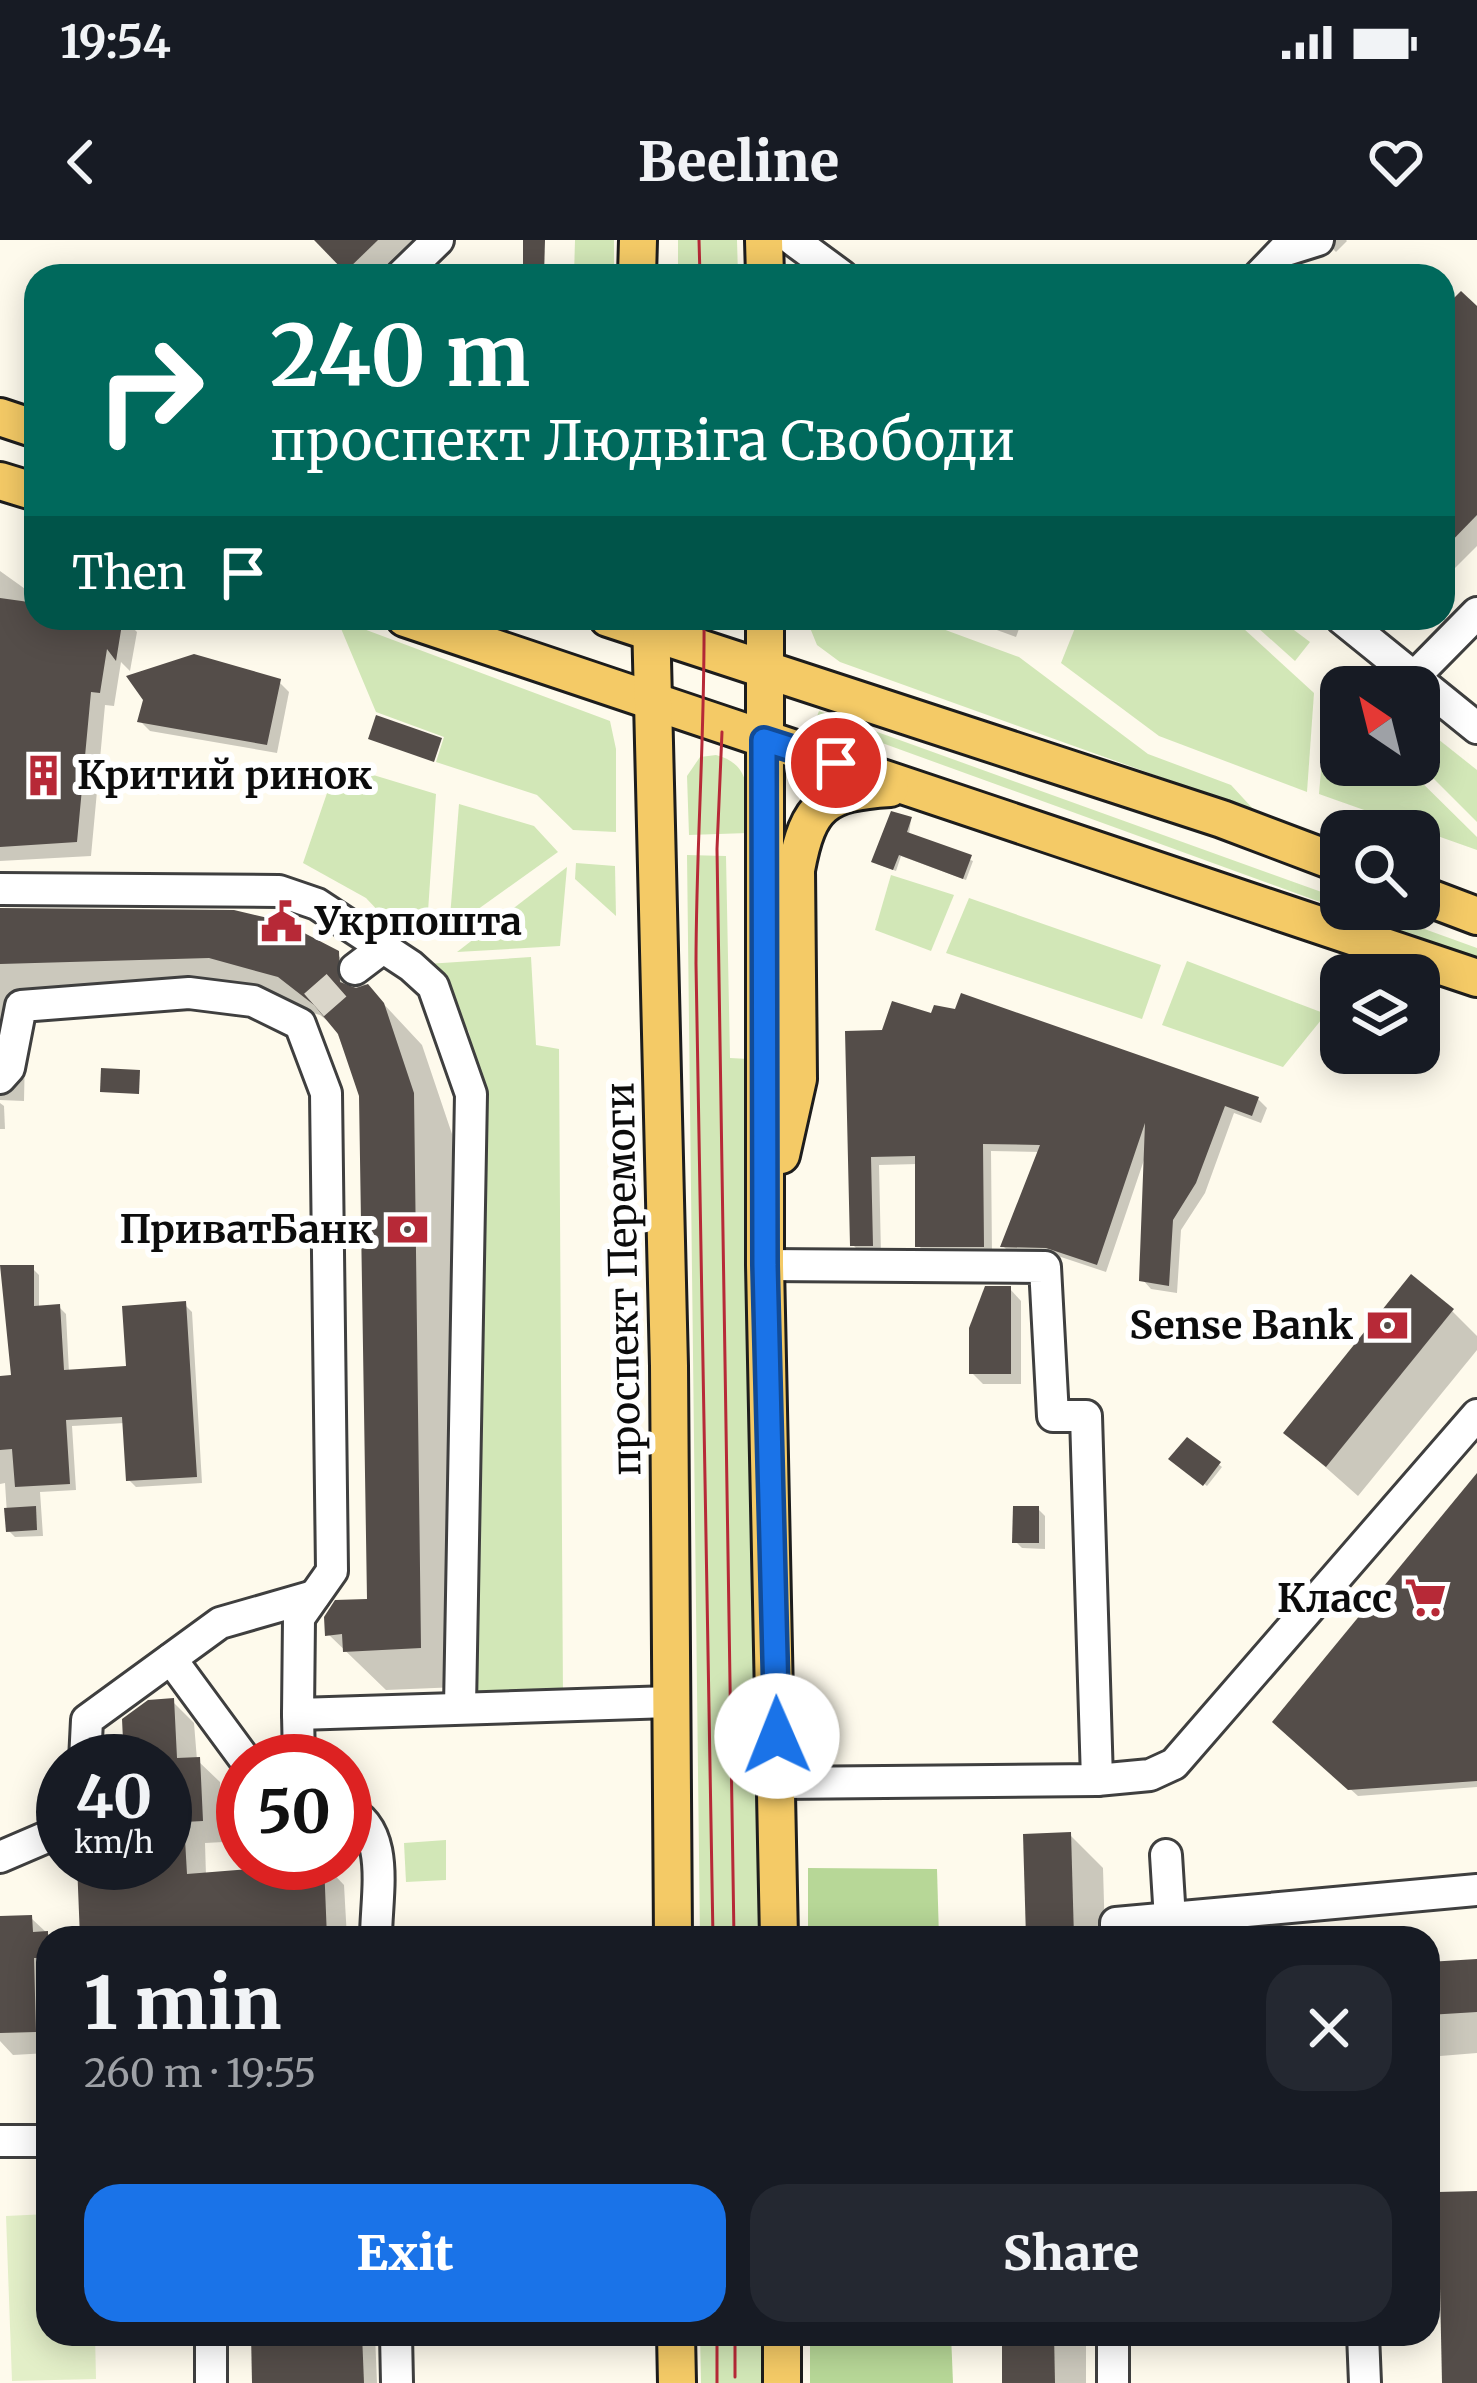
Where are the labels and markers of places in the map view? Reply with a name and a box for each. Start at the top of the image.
pin [785,712,887,814]
place label: Критий ринок [77,751,373,800]
building icon: Критий ринок [20,752,66,798]
place label: Укрпошта [314,897,522,946]
public building icon: Укрпошта [258,898,304,944]
place label: ПриватБанк [119,1205,373,1254]
bank icon: ПриватБанк [384,1206,430,1252]
place label: Sense Bank [1129,1301,1354,1350]
bank icon: Sense Bank [1364,1302,1410,1348]
place label: Класс [1277,1574,1392,1623]
supermarket icon: Класс [1403,1575,1449,1621]

